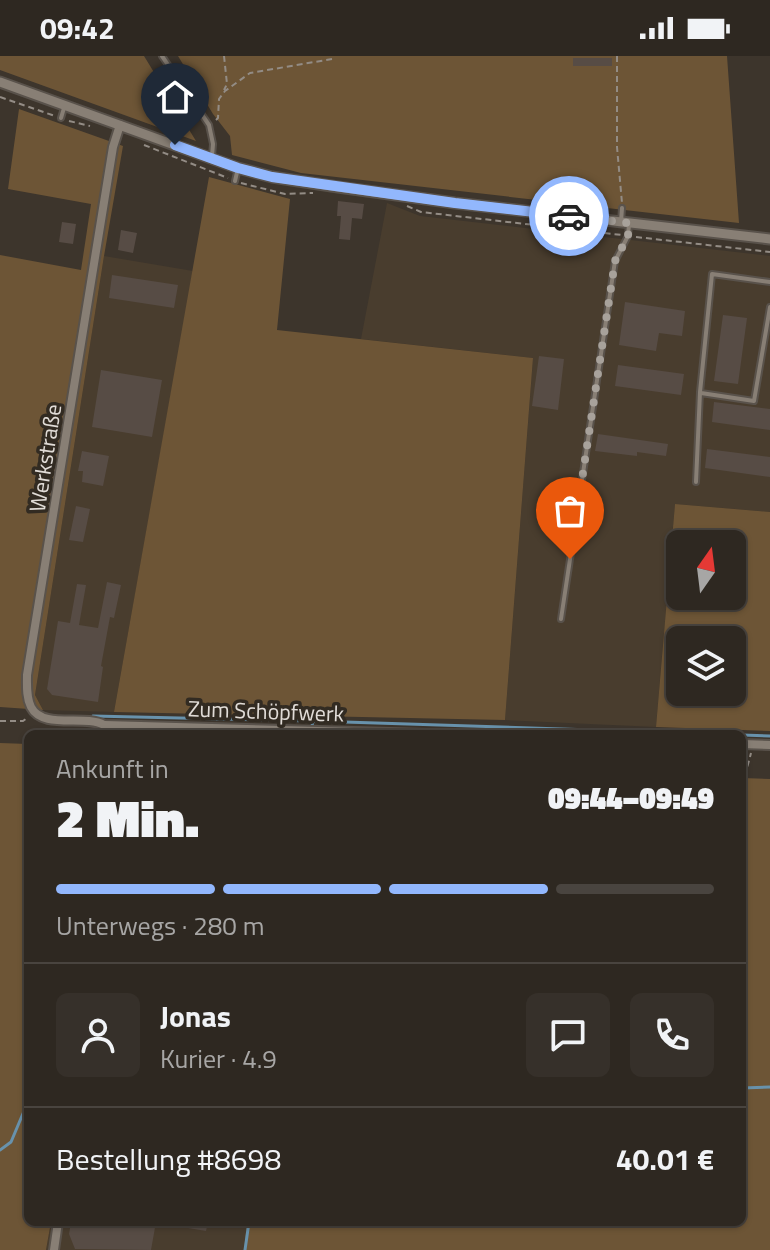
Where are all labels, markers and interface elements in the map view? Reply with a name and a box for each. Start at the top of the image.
text: 09:42 [40,5,115,51]
pin [141,63,209,145]
icon: home [153,75,197,119]
courier [529,176,609,256]
icon: car [547,194,591,238]
street label: Werkstraße [20,402,70,514]
pin [536,477,604,559]
icon: bag [548,489,592,533]
north arrow [666,530,746,610]
map controls [666,530,746,706]
button: layers [666,626,746,706]
street label: Zum Schöpfwerk [187,691,345,731]
text: Ankunft in [56,749,169,788]
text: 09:44–09:49 [548,775,714,821]
text: 2 Min. [56,778,200,857]
text: Unterwegs · 280 m [56,906,264,945]
button: person [56,993,140,1077]
text: Jonas [160,993,231,1039]
button: chat [526,993,610,1077]
button: phone [630,993,714,1077]
text: Kurier · 4.9 [160,1039,277,1078]
text: Bestellung #8698 [56,1136,281,1182]
text: 40.01 € [616,1136,714,1182]

